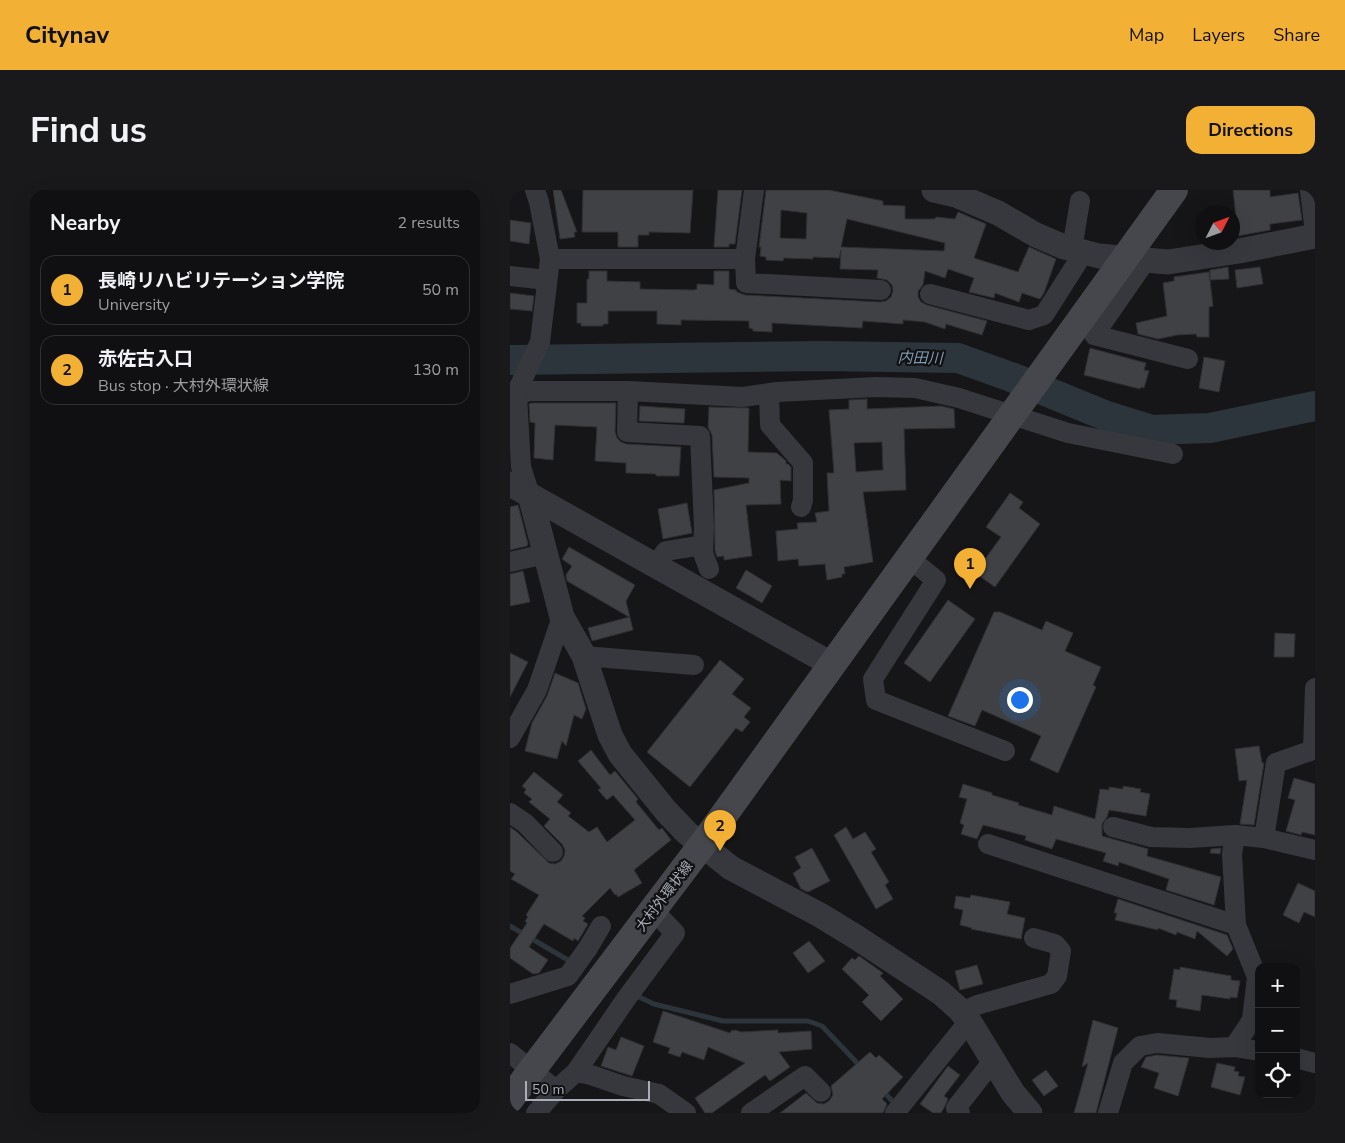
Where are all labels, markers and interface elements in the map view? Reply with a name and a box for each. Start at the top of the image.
text: Citynav [25,19,109,51]
text: Map [1129,23,1164,47]
text: Layers [1192,23,1245,47]
text: Share [1273,23,1320,47]
button: Directions [1186,106,1315,154]
text: Find us [30,107,147,154]
north arrow [1195,205,1240,250]
text: Nearby [50,209,120,237]
text: 2 results [398,212,460,234]
text: 長崎リハビリテーション学院 [98,268,345,294]
text: 1 [62,279,72,301]
text: 50 m [422,279,459,301]
text: University [98,294,170,316]
text: 赤佐古入口 [98,346,193,372]
water label: 内田川 [897,348,945,368]
text: 2 [62,359,72,381]
text: 130 m [412,359,459,381]
text: Bus stop · 大村外環状線 [98,375,269,397]
pin: 1 [954,548,986,589]
your location [1007,687,1033,713]
pin: 2 [704,810,736,851]
street label: 大村外環状線 [632,857,697,936]
map controls [1255,963,1300,1098]
button: + [1255,963,1300,1008]
button: − [1255,1008,1300,1053]
button: locate [1255,1053,1300,1098]
scale bar [525,1078,650,1101]
text: 50 m [532,1080,564,1099]

